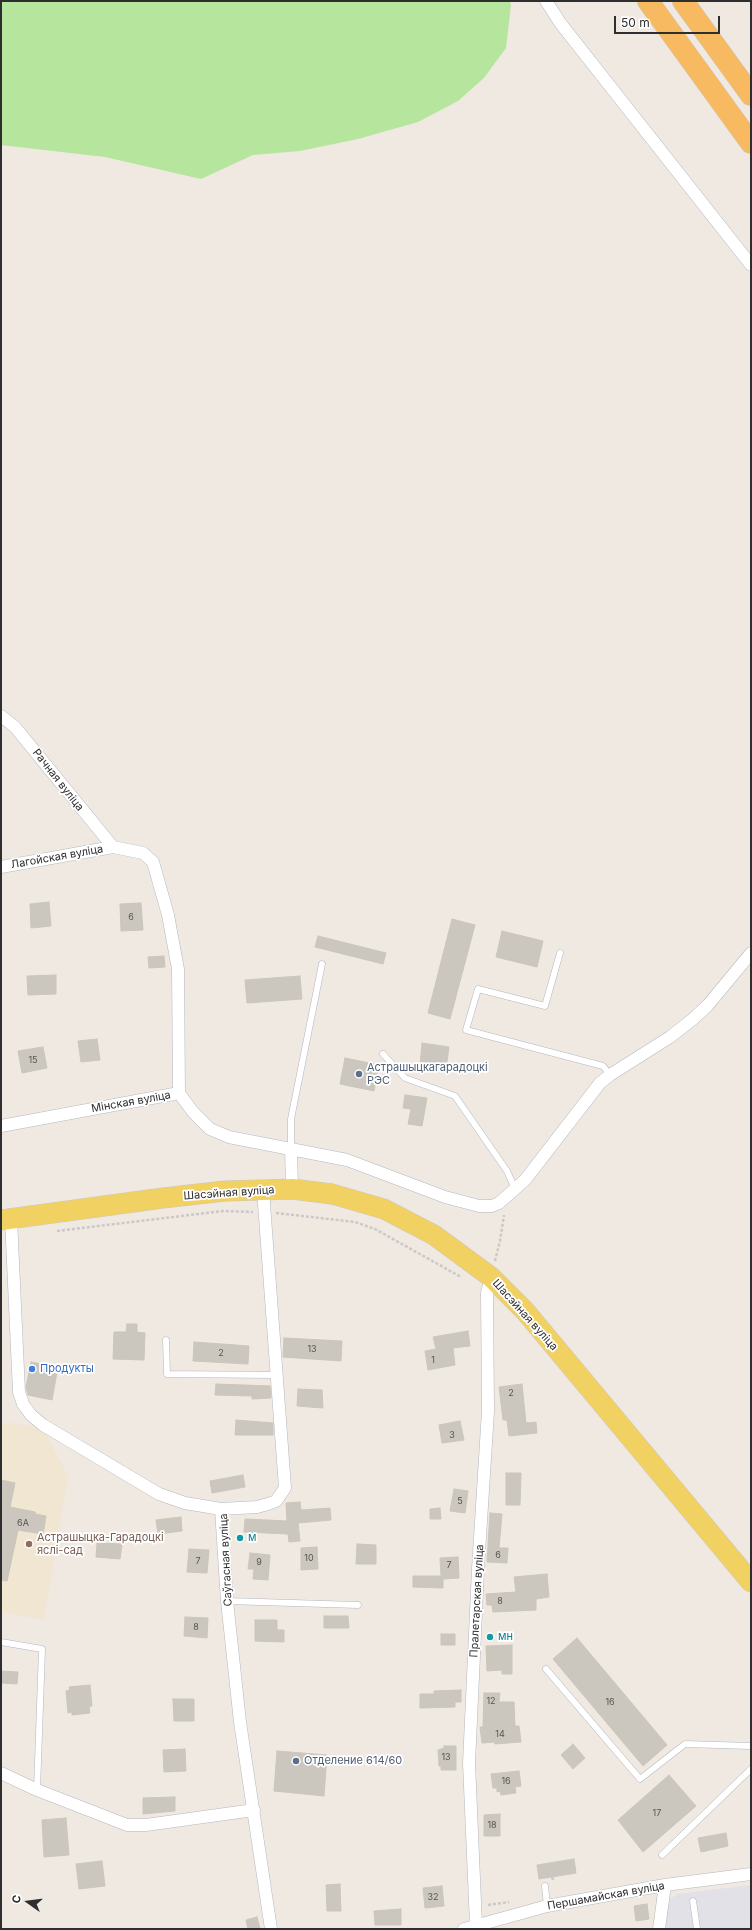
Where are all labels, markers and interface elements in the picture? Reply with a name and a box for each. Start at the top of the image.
scale bar [616,8,722,34]
text: 50 m [621,15,650,30]
street label: Рачная вуліца [30,746,86,814]
street label: Лагойская вуліца [10,842,104,872]
house number: 6 [128,912,134,922]
house number: 15 [28,1055,38,1065]
place label: Астрашыцкагарадоцкі РЭС [367,1061,488,1087]
marker: Астрашыцкагарадоцкі РЭС [354,1069,364,1079]
street label: Мінская вуліца [90,1089,172,1115]
street label: Шасэйная вуліца [183,1183,275,1203]
street label: Шасэйная вуліца [490,1277,560,1353]
house number: 13 [307,1344,317,1354]
house number: 2 [218,1348,224,1358]
house number: 1 [431,1355,435,1365]
place label: Продукты [40,1362,94,1376]
marker: Продукты [27,1364,37,1374]
house number: 2 [508,1388,514,1398]
house number: 3 [449,1430,455,1440]
house number: 5 [457,1496,463,1506]
street label: Саўгасная вуліца [217,1513,235,1607]
house number: 6А [17,1518,29,1528]
place label: Астрашыцка-Гарадоцкі яслі-сад [37,1531,164,1557]
place label: м [248,1531,256,1545]
marker: м [235,1533,245,1543]
marker: Астрашыцка-Гарадоцкі яслі-сад [24,1539,34,1549]
street label: Пралетарская вуліца [467,1544,487,1658]
house number: 6 [495,1550,501,1560]
house number: 10 [304,1553,314,1563]
house number: 7 [195,1556,201,1566]
house number: 9 [256,1557,262,1567]
house number: 7 [446,1560,452,1570]
house number: 8 [497,1596,503,1606]
house number: 8 [193,1622,199,1632]
place label: мн [498,1630,513,1644]
marker: мн [485,1632,495,1642]
house number: 12 [486,1696,496,1706]
house number: 16 [605,1697,615,1707]
house number: 14 [495,1729,505,1739]
house number: 13 [441,1752,451,1762]
place label: Отделение 614/60 [304,1754,402,1768]
marker: Отделение 614/60 [291,1756,301,1766]
house number: 16 [501,1776,511,1786]
house number: 17 [653,1808,661,1818]
house number: 18 [487,1820,497,1830]
street label: Першамайская вуліца [546,1879,666,1913]
north arrow [8,1882,48,1922]
house number: 32 [427,1892,439,1902]
text: С [9,1893,24,1905]

